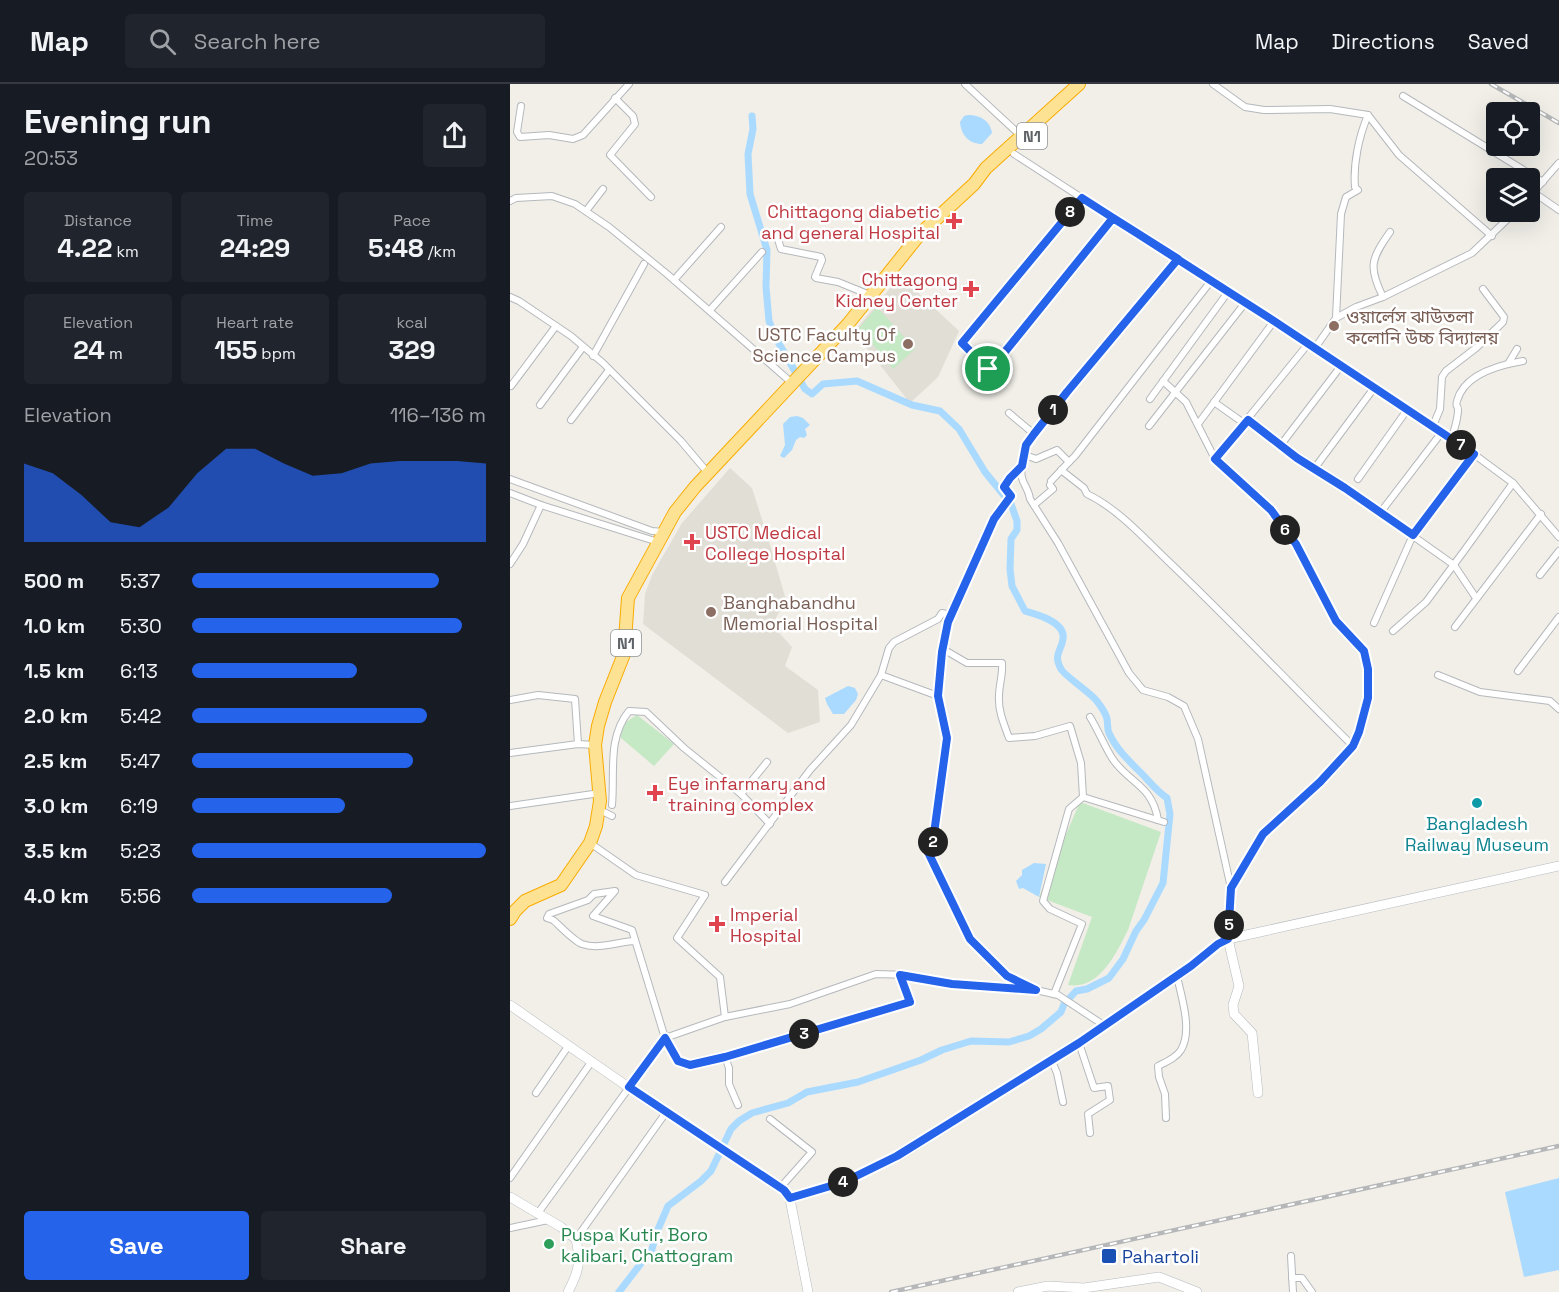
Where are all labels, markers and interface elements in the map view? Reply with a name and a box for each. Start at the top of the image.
search box [125,14,545,68]
text: Map [30,23,89,59]
icon: search [146,25,179,58]
text: Search here [194,27,321,55]
text: Map [1255,28,1299,55]
text: Directions [1332,28,1435,55]
text: Saved [1468,28,1529,55]
text: Evening run [24,101,212,143]
map controls [1486,102,1540,222]
button: locate [1486,102,1540,156]
button: share [423,104,486,167]
road number: N1 [1017,123,1047,149]
text: 20:53 [24,145,78,171]
button: layers [1486,168,1540,222]
pin: 8 [1055,197,1085,227]
place label: Chittagong diabetic and general Hospital [761,200,940,244]
text: 8 [1065,201,1075,222]
text: Distance [64,210,132,231]
text: Time [237,210,273,231]
text: Pace [393,210,431,231]
marker: Chittagong diabetic and general Hospital [945,212,963,230]
text: 4.22 [57,231,112,265]
text: 24:29 [220,231,290,265]
text: 5:48 [368,231,424,265]
text: km [112,241,139,262]
text: /km [424,241,456,262]
place label: Chittagong Kidney Center [835,268,958,312]
marker: Chittagong Kidney Center [962,280,980,298]
place label: ওয়ার্লেস ঝাউতলা কলোনি উচ্চ বিদ্যালয় [1345,305,1499,349]
text: Elevation [63,312,133,333]
text: Heart rate [216,312,294,333]
text: kcal [397,312,427,333]
marker: ওয়ার্লেস ঝাউতলা কলোনি উচ্চ বিদ্যালয় [1327,319,1341,333]
place label: USTC Faculty Of Science Campus [753,323,896,367]
text: 24 [73,333,105,367]
text: 155 [214,333,257,367]
text: 329 [388,333,436,367]
marker: USTC Faculty Of Science Campus [901,337,915,351]
text: m [105,343,123,364]
text: bpm [257,343,296,364]
pin [962,343,1013,394]
icon: arrive [971,352,1004,385]
pin: 1 [1038,395,1068,425]
text: 1 [1049,399,1057,420]
text: Elevation [24,402,112,428]
text: 116–136 m [390,402,486,428]
pin: 7 [1446,430,1476,460]
text: 7 [1457,434,1465,455]
pin: 6 [1270,515,1300,545]
text: 6 [1280,519,1290,540]
place label: USTC Medical College Hospital [705,521,845,565]
marker: USTC Medical College Hospital [683,533,701,551]
text: 500 m [24,568,84,594]
text: 5:37 [120,568,160,594]
place label: Banghabandhu Memorial Hospital [723,591,878,635]
marker: Banghabandhu Memorial Hospital [704,605,718,619]
text: 1.0 km [24,613,85,639]
text: 5:30 [120,613,162,639]
road number: N1 [611,630,641,656]
text: 1.5 km [24,658,84,684]
text: 6:13 [120,658,158,684]
text: 2.0 km [24,703,88,729]
text: 5:42 [120,703,162,729]
text: 2.5 km [24,748,87,774]
text: 5:47 [120,748,160,774]
place label: Eye infarmary and training complex [668,772,826,816]
marker: Eye infarmary and training complex [646,784,664,802]
text: 3.0 km [24,793,88,819]
text: 6:19 [120,793,158,819]
marker: Bangladesh Railway Museum [1470,796,1484,810]
place label: Bangladesh Railway Museum [1405,812,1549,856]
pin: 2 [918,827,948,857]
text: 2 [928,831,938,852]
text: 3.5 km [24,838,88,864]
text: 5:23 [120,838,161,864]
text: 4.0 km [24,883,89,909]
text: 5:56 [120,883,161,909]
place label: Imperial Hospital [730,903,801,947]
pin: 5 [1214,910,1244,940]
text: 5 [1224,914,1234,935]
marker: Imperial Hospital [708,915,726,933]
pin: 3 [789,1019,819,1049]
text: 3 [799,1023,809,1044]
pin: 4 [828,1167,858,1197]
text: 4 [838,1171,848,1192]
button: Save [24,1211,249,1280]
button: Share [261,1211,486,1280]
place label: Puspa Kutir, Boro kalibari, Chattogram [561,1223,733,1267]
marker: Puspa Kutir, Boro kalibari, Chattogram [542,1237,556,1251]
place label: Pahartoli [1122,1245,1199,1268]
marker: Pahartoli [1100,1247,1118,1265]

